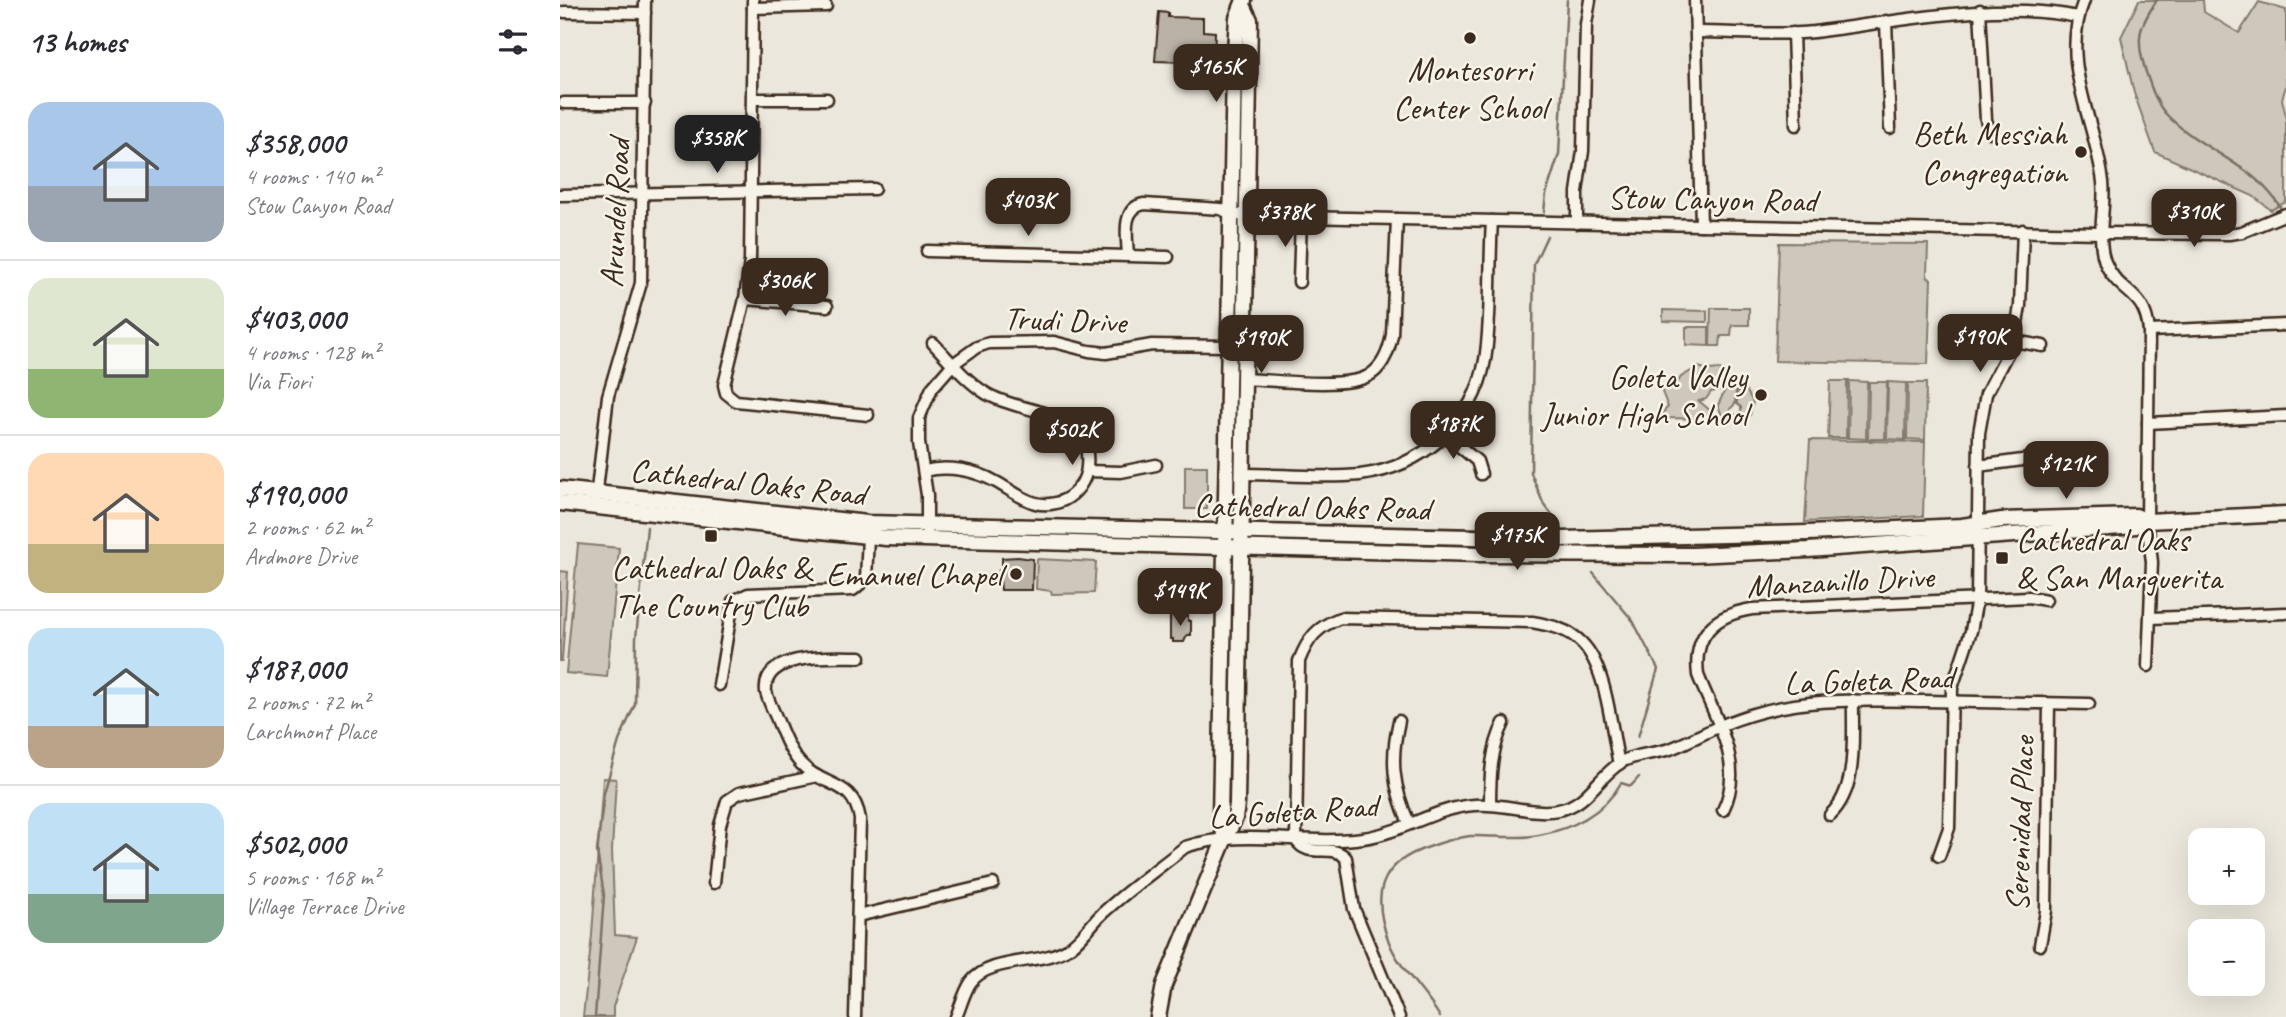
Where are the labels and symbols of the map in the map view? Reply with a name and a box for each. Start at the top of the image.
marker: Montesorri Center School [1462,30,1478,46]
pin: $165K [1167,44,1265,104]
place label: Montesorri Center School [1393,49,1552,129]
place label: Beth Messiah Congregation [1913,113,2069,193]
pin: $358K [668,116,766,175]
street label: Arundel Road [590,133,640,288]
marker: Beth Messiah Congregation [2073,144,2089,160]
street label: Stow Canyon Road [1607,176,1822,222]
pin: $403K [979,178,1077,238]
pin: $378K [1236,190,1334,249]
pin: $310K [2145,190,2243,249]
pin: $306K [736,258,834,318]
street label: Trudi Drive [1003,297,1129,343]
pin: $190K [1931,314,2029,374]
pin: $190K [1212,316,1310,375]
place label: Goleta Valley Junior High School [1539,356,1752,436]
marker: Goleta Valley Junior High School [1753,387,1769,403]
pin: $187K [1404,402,1502,461]
pin: $502K [1023,407,1121,467]
pin: $121K [2017,442,2115,501]
street label: Cathedral Oaks Road [628,449,873,516]
street label: Cathedral Oaks Road [1194,484,1435,530]
pin: $175K [1468,512,1566,572]
place label: Cathedral Oaks & San Marguerita [2016,519,2224,599]
marker: Cathedral Oaks & The Country Club [703,528,719,544]
place label: Cathedral Oaks & The Country Club [611,547,814,627]
marker: Cathedral Oaks & San Marguerita [1994,550,2010,566]
place label: Emanuel Chapel [826,554,1007,596]
street label: Manzanillo Drive [1745,555,1937,607]
marker: Emanuel Chapel [1008,566,1024,582]
pin: $149K [1131,568,1229,628]
street label: La Goleta Road [1783,656,1960,704]
street label: Serenidad Place [1996,733,2044,912]
street label: La Goleta Road [1207,784,1384,838]

